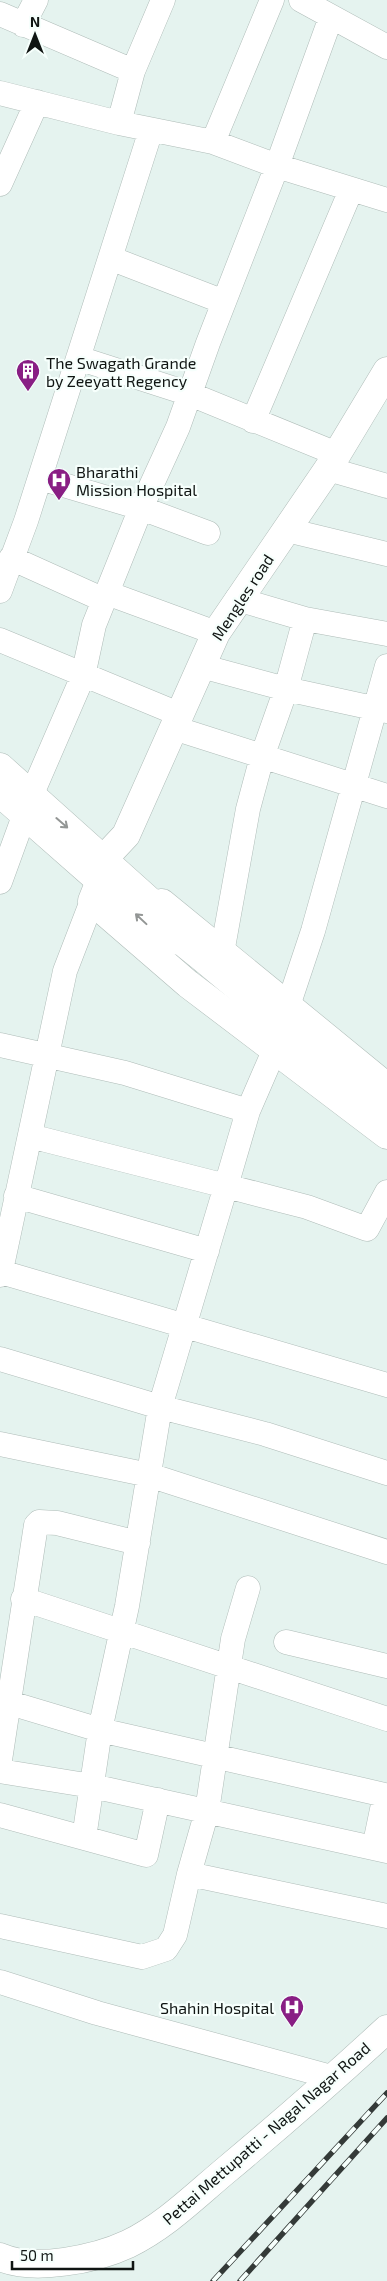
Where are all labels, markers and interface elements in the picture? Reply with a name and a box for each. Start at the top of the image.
north arrow [10,10,60,60]
text: N [30,13,40,30]
place label: The Swagath Grande by Zeeyatt Regency [46,353,196,390]
building icon: The Swagath Grande by Zeeyatt Regency [15,358,41,392]
place label: Bharathi Mission Hospital [76,462,197,499]
hospital icon: Bharathi Mission Hospital [46,467,72,501]
street label: Mengles road [207,550,277,644]
one-way arrow [56,817,69,829]
one-way arrow [135,913,147,925]
hospital icon: Shahin Hospital [279,1994,305,2028]
place label: Shahin Hospital [160,1998,274,2017]
street label: Pettai Mettupatti - Nagal Nagar Road [158,2038,374,2228]
scale bar [12,2238,134,2270]
text: 50 m [20,2246,54,2264]

